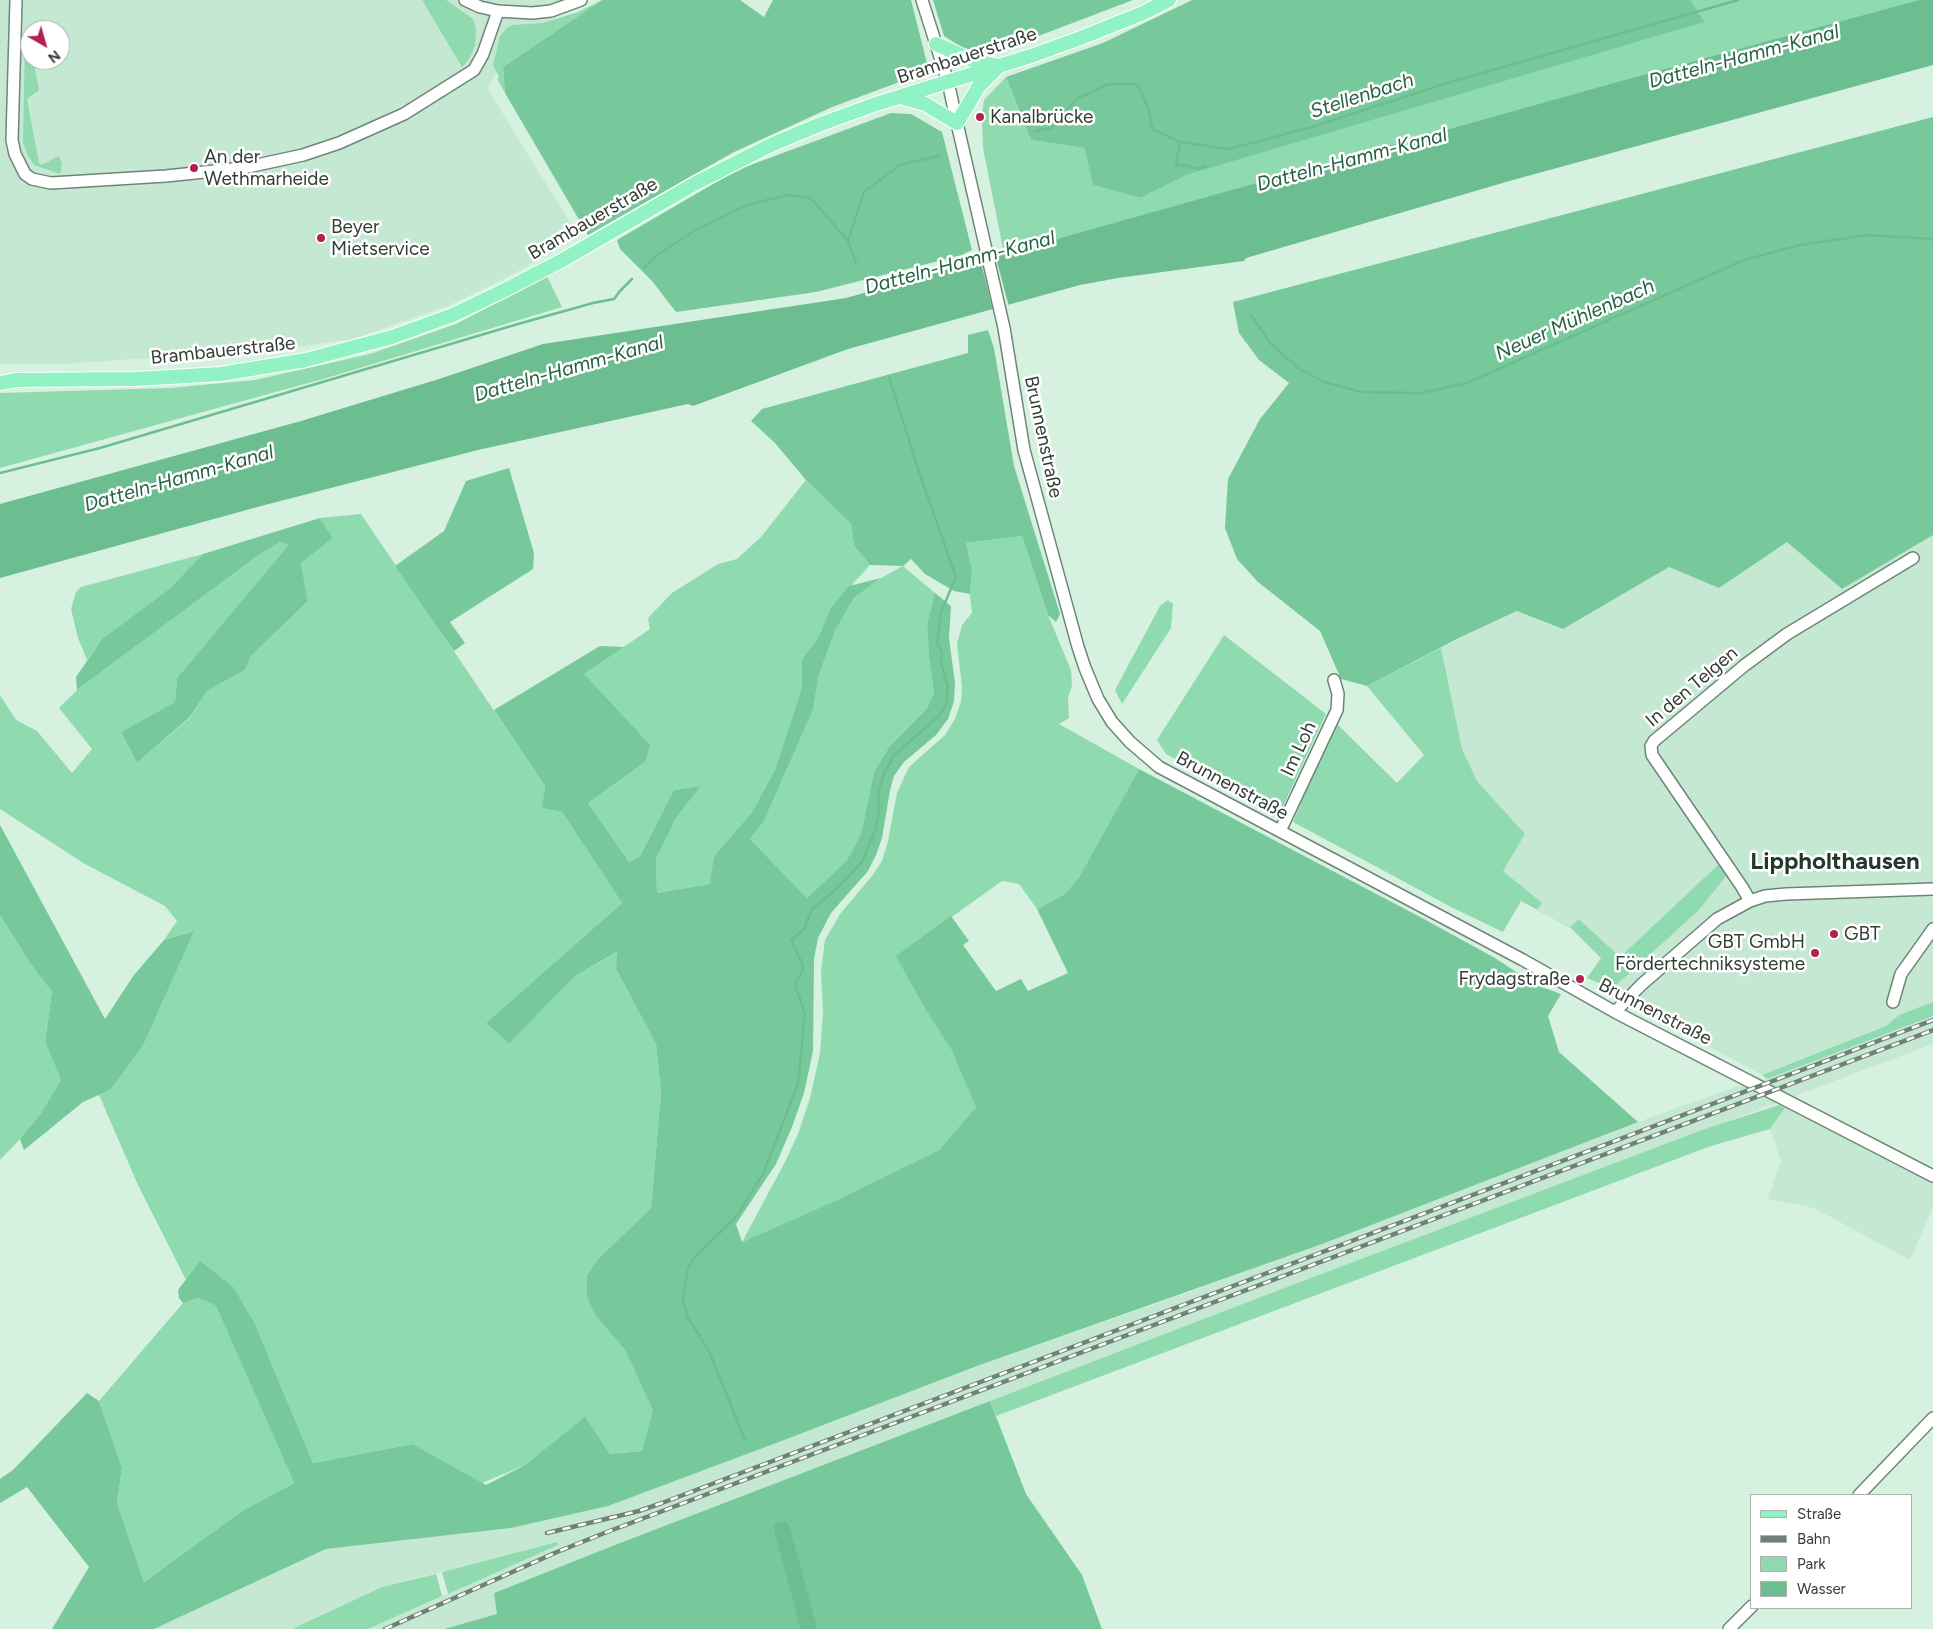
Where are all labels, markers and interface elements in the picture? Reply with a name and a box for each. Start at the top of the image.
north arrow [20,20,70,70]
water label: Datteln-Hamm-Kanal [1646,20,1842,94]
street label: Brambauerstraße [894,23,1040,89]
text: N [44,46,63,66]
water label: Stellenbach [1307,68,1417,124]
place label: Kanalbrücke [990,106,1093,128]
marker: Kanalbrücke [974,111,986,123]
water label: Datteln-Hamm-Kanal [1254,123,1450,197]
place label: An der Wethmarheide [204,146,329,190]
marker: An der Wethmarheide [188,162,200,174]
street label: Brambauerstraße [524,173,662,265]
place label: Beyer Mietservice [331,216,430,260]
water label: Datteln-Hamm-Kanal [862,226,1058,300]
marker: Beyer Mietservice [315,232,327,244]
water label: Neuer Mühlenbach [1492,274,1658,366]
water label: Datteln-Hamm-Kanal [471,330,667,408]
street label: Brambauerstraße [150,332,296,370]
street label: Brunnenstraße [1019,374,1067,500]
water label: Datteln-Hamm-Kanal [81,440,277,518]
street label: In den Telgen [1641,642,1743,732]
street label: Im Loh [1277,718,1321,780]
street label: Brunnenstraße [1172,747,1292,825]
district label: Lippholthausen [1750,848,1920,876]
place label: GBT [1844,923,1881,945]
marker: GBT [1828,928,1840,940]
place label: GBT GmbH Fördertechniksysteme [1615,931,1805,975]
marker: GBT GmbH Fördertechniksysteme [1809,947,1821,959]
place label: Frydagstraße [1458,968,1570,990]
marker: Frydagstraße [1574,973,1586,985]
street label: Brunnenstraße [1595,974,1715,1050]
legend [1750,1494,1913,1609]
text: Straße [1797,1505,1841,1523]
text: Bahn [1797,1530,1831,1548]
text: Park [1797,1555,1826,1573]
text: Wasser [1797,1580,1846,1598]

